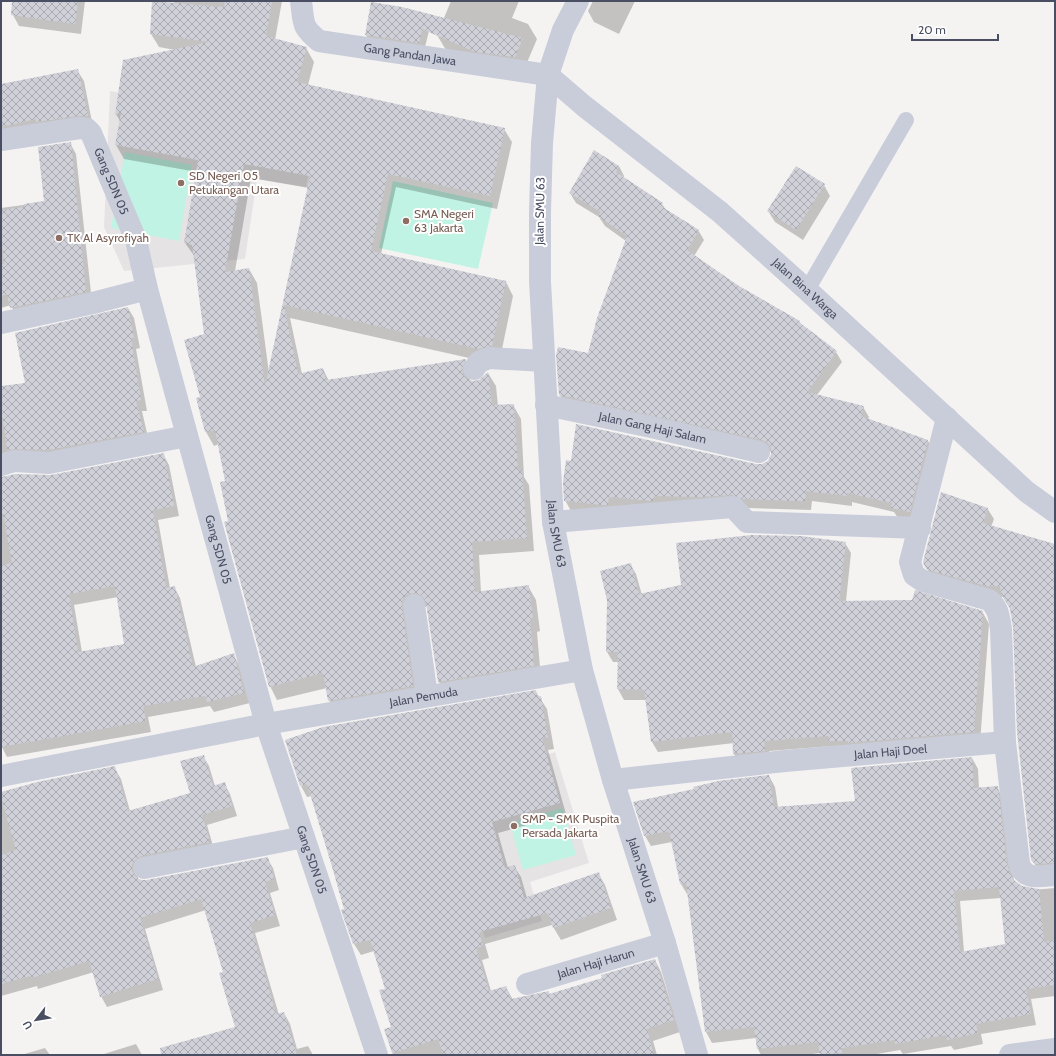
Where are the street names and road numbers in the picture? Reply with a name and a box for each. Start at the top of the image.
street label: Gang Pandan Jawa [363,40,458,68]
street label: Gang SDN 05 [91,145,132,217]
street label: Jalan SMU 63 [531,177,548,246]
street label: Jalan Bina Warga [769,254,842,322]
street label: Jalan Gang Haji Salam [597,408,708,447]
street label: Jalan SMU 63 [545,499,570,569]
street label: Gang SDN 05 [202,513,235,586]
street label: Jalan Pemuda [387,683,459,710]
street label: Jalan Haji Doel [853,741,928,762]
street label: Gang SDN 05 [294,823,330,896]
street label: Jalan SMU 63 [625,835,660,905]
street label: Jalan Haji Harun [555,944,636,982]

